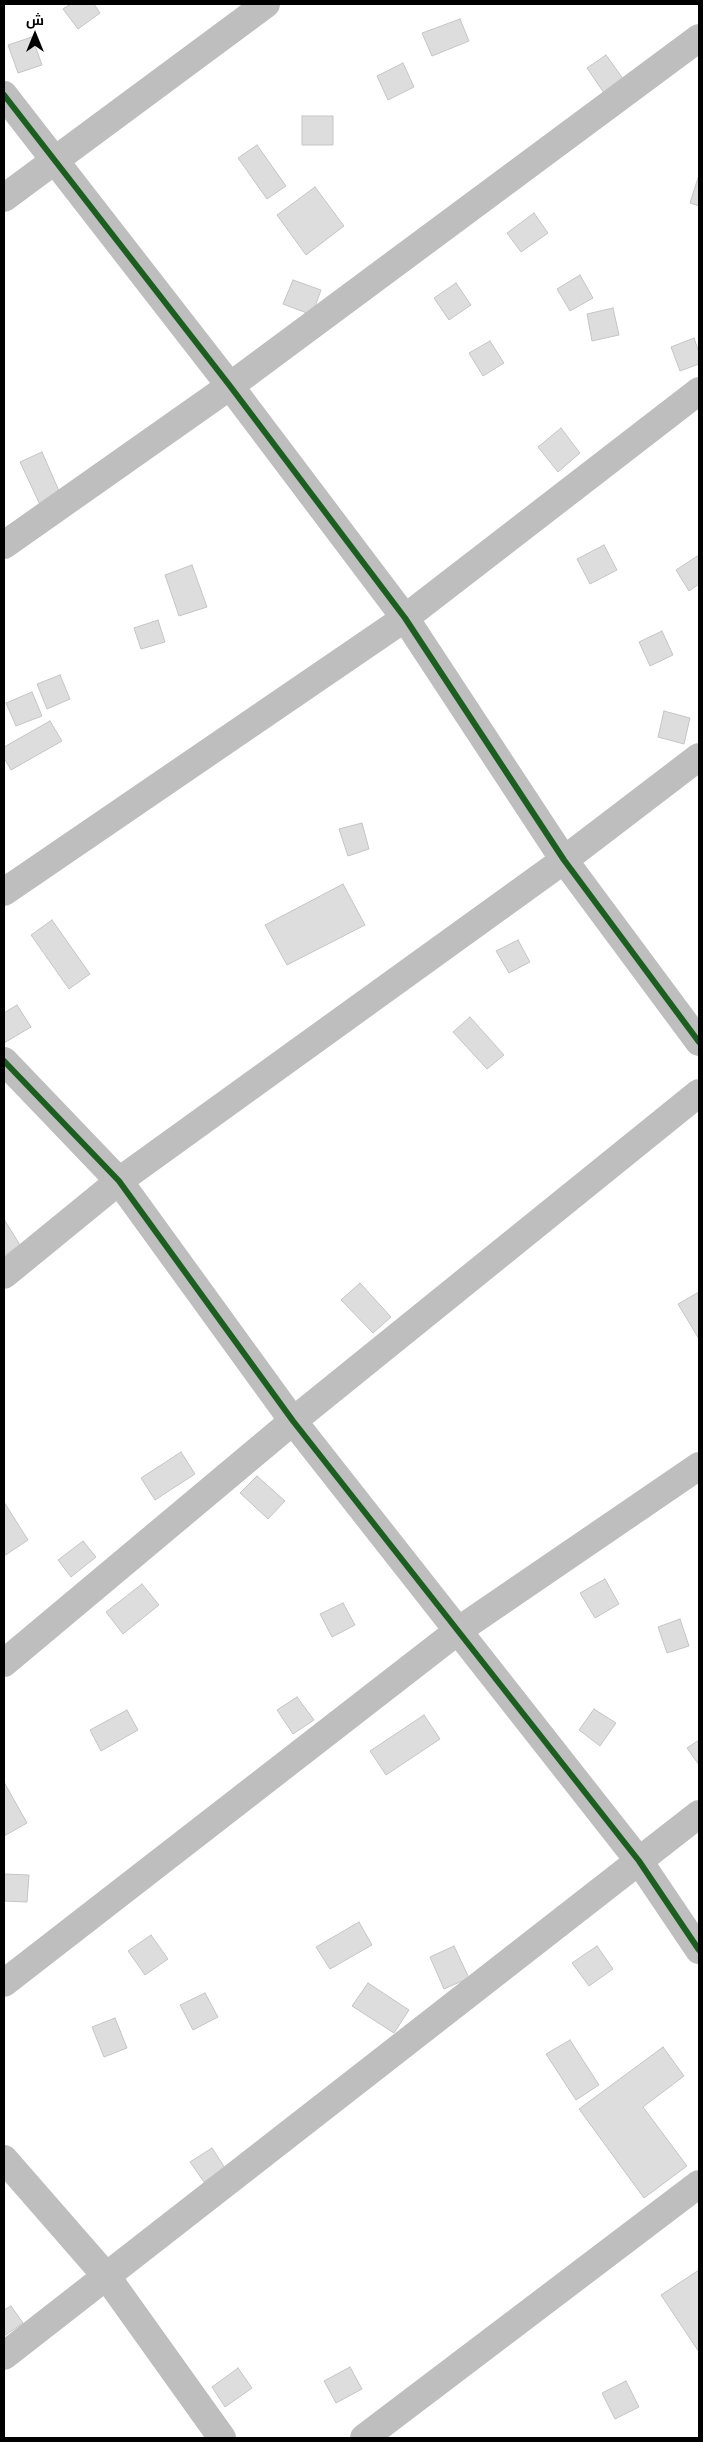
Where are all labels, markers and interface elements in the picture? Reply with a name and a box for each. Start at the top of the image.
north arrow [10,10,60,60]
text: ش [26,11,44,29]

